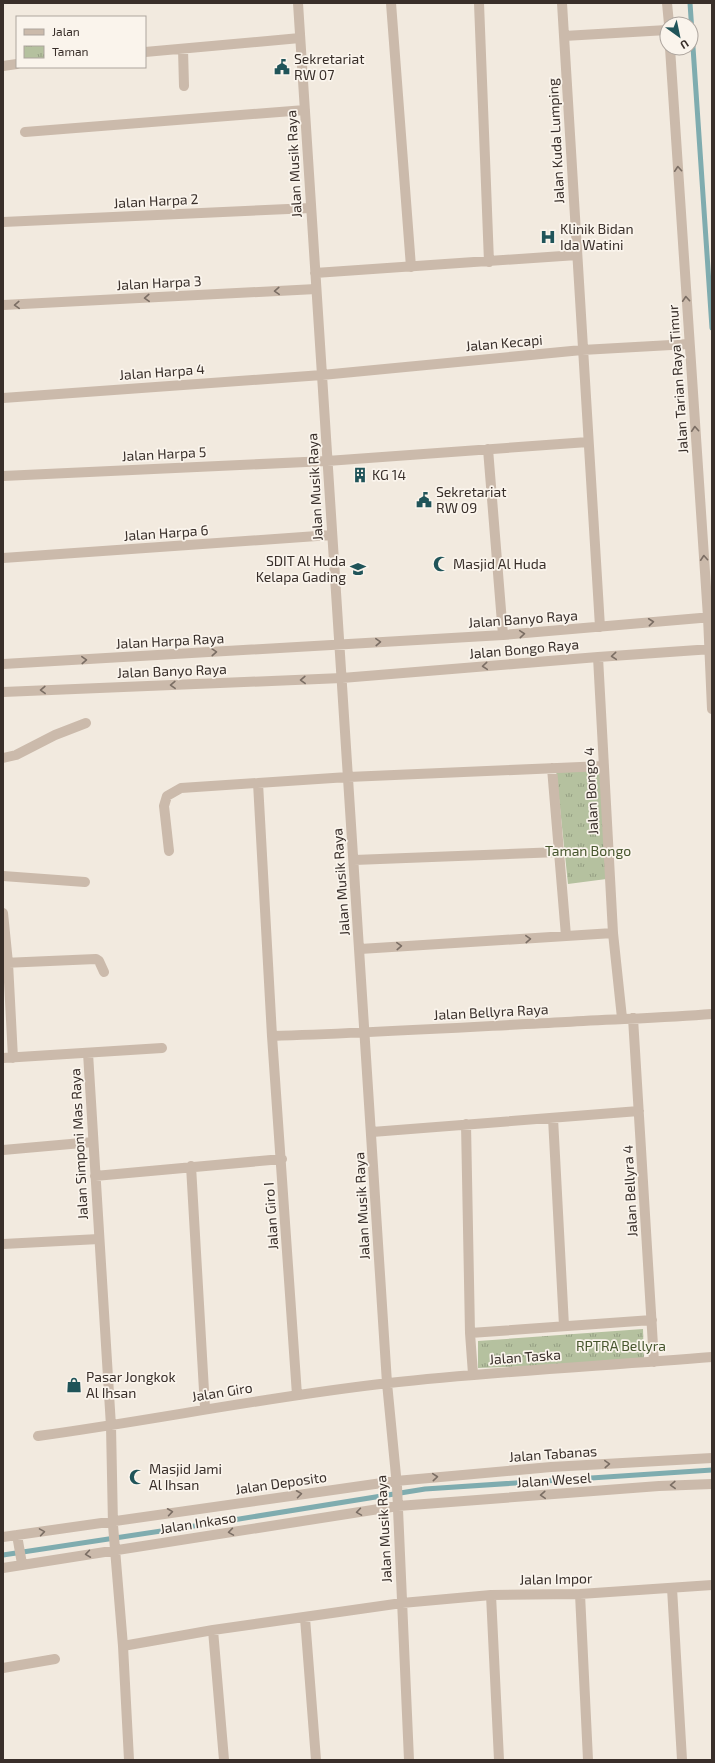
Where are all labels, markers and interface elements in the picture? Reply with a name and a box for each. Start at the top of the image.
legend [16,16,146,68]
north arrow [659,16,699,56]
text: Jalan [52,24,80,38]
text: U [678,37,691,52]
text: Taman [52,44,89,58]
place label: Sekretariat RW 07 [294,50,365,83]
public building icon: Sekretariat RW 07 [273,58,291,76]
street label: Jalan Kuda Lumping [544,78,567,204]
street label: Jalan Musik Raya [282,110,305,218]
one-way arrow [673,166,682,172]
street label: Jalan Harpa 2 [113,190,199,211]
place label: Klinik Bidan Ida Watini [560,220,634,253]
hospital icon: Klinik Bidan Ida Watini [539,228,557,246]
street label: Jalan Harpa 3 [116,272,202,293]
one-way arrow [274,287,280,295]
one-way arrow [144,293,150,302]
one-way arrow [682,296,691,302]
one-way arrow [14,300,20,309]
street label: Jalan Tarian Raya Timur [664,304,691,454]
street label: Jalan Kecapi [465,331,543,354]
street label: Jalan Harpa 4 [119,360,205,383]
one-way arrow [690,426,699,432]
street label: Jalan Musik Raya [303,433,326,541]
street label: Jalan Harpa 5 [121,443,207,464]
building icon: KG 14 [351,466,369,484]
place label: KG 14 [372,466,406,483]
place label: Sekretariat RW 09 [436,483,507,516]
public building icon: Sekretariat RW 09 [415,491,433,509]
street label: Jalan Harpa 6 [123,521,209,544]
place label: SDIT Al Huda Kelapa Gading [256,552,346,585]
mosque icon: Masjid Al Huda [432,555,450,573]
place label: Masjid Al Huda [453,555,547,572]
one-way arrow [699,555,708,561]
school or university icon: SDIT Al Huda Kelapa Gading [349,560,367,578]
street label: Jalan Banyo Raya [468,606,578,631]
one-way arrow [648,618,655,627]
street label: Jalan Harpa Raya [115,629,225,652]
one-way arrow [519,629,525,638]
street label: Jalan Bongo Raya [468,635,580,662]
one-way arrow [375,638,381,647]
one-way arrow [211,648,217,657]
one-way arrow [611,651,617,660]
one-way arrow [81,655,87,664]
street label: Jalan Banyo Raya [117,660,227,681]
one-way arrow [482,662,488,671]
one-way arrow [300,676,306,684]
one-way arrow [170,681,176,689]
one-way arrow [40,686,46,695]
street label: Jalan Bongo 4 [580,747,601,835]
street label: Jalan Musik Raya [328,828,353,936]
park label: Taman Bongo [545,842,631,859]
one-way arrow [525,934,531,943]
one-way arrow [396,942,402,951]
street label: Jalan Bellyra Raya [433,1000,549,1023]
street label: Jalan Simponi Mas Raya [66,1068,91,1220]
street label: Jalan Bellyra 4 [619,1145,640,1238]
street label: Jalan Musik Raya [350,1152,373,1260]
street label: Jalan Giro I [260,1182,281,1251]
park label: RPTRA Bellyra [576,1337,666,1354]
street label: Jalan Taska [489,1346,561,1367]
place label: Pasar Jongkok Al Ihsan [86,1368,176,1401]
shop icon: Pasar Jongkok Al Ihsan [65,1376,83,1394]
street label: Jalan Giro [190,1378,254,1405]
street label: Jalan Tabanas [508,1442,598,1465]
one-way arrow [604,1459,610,1468]
place label: Masjid Jami Al Ihsan [149,1460,222,1493]
mosque icon: Masjid Jami Al Ihsan [128,1468,146,1486]
street label: Jalan Deposito [234,1468,328,1497]
street label: Jalan Wesel [516,1468,593,1491]
one-way arrow [432,1473,438,1482]
street label: Jalan Musik Raya [372,1475,395,1583]
one-way arrow [670,1481,676,1490]
one-way arrow [296,1490,302,1499]
one-way arrow [540,1490,546,1499]
one-way arrow [356,1507,362,1516]
street label: Jalan Inkaso [158,1508,237,1537]
one-way arrow [167,1508,173,1517]
one-way arrow [227,1527,234,1536]
one-way arrow [38,1528,45,1536]
one-way arrow [85,1549,91,1558]
street label: Jalan Impor [519,1569,593,1588]

